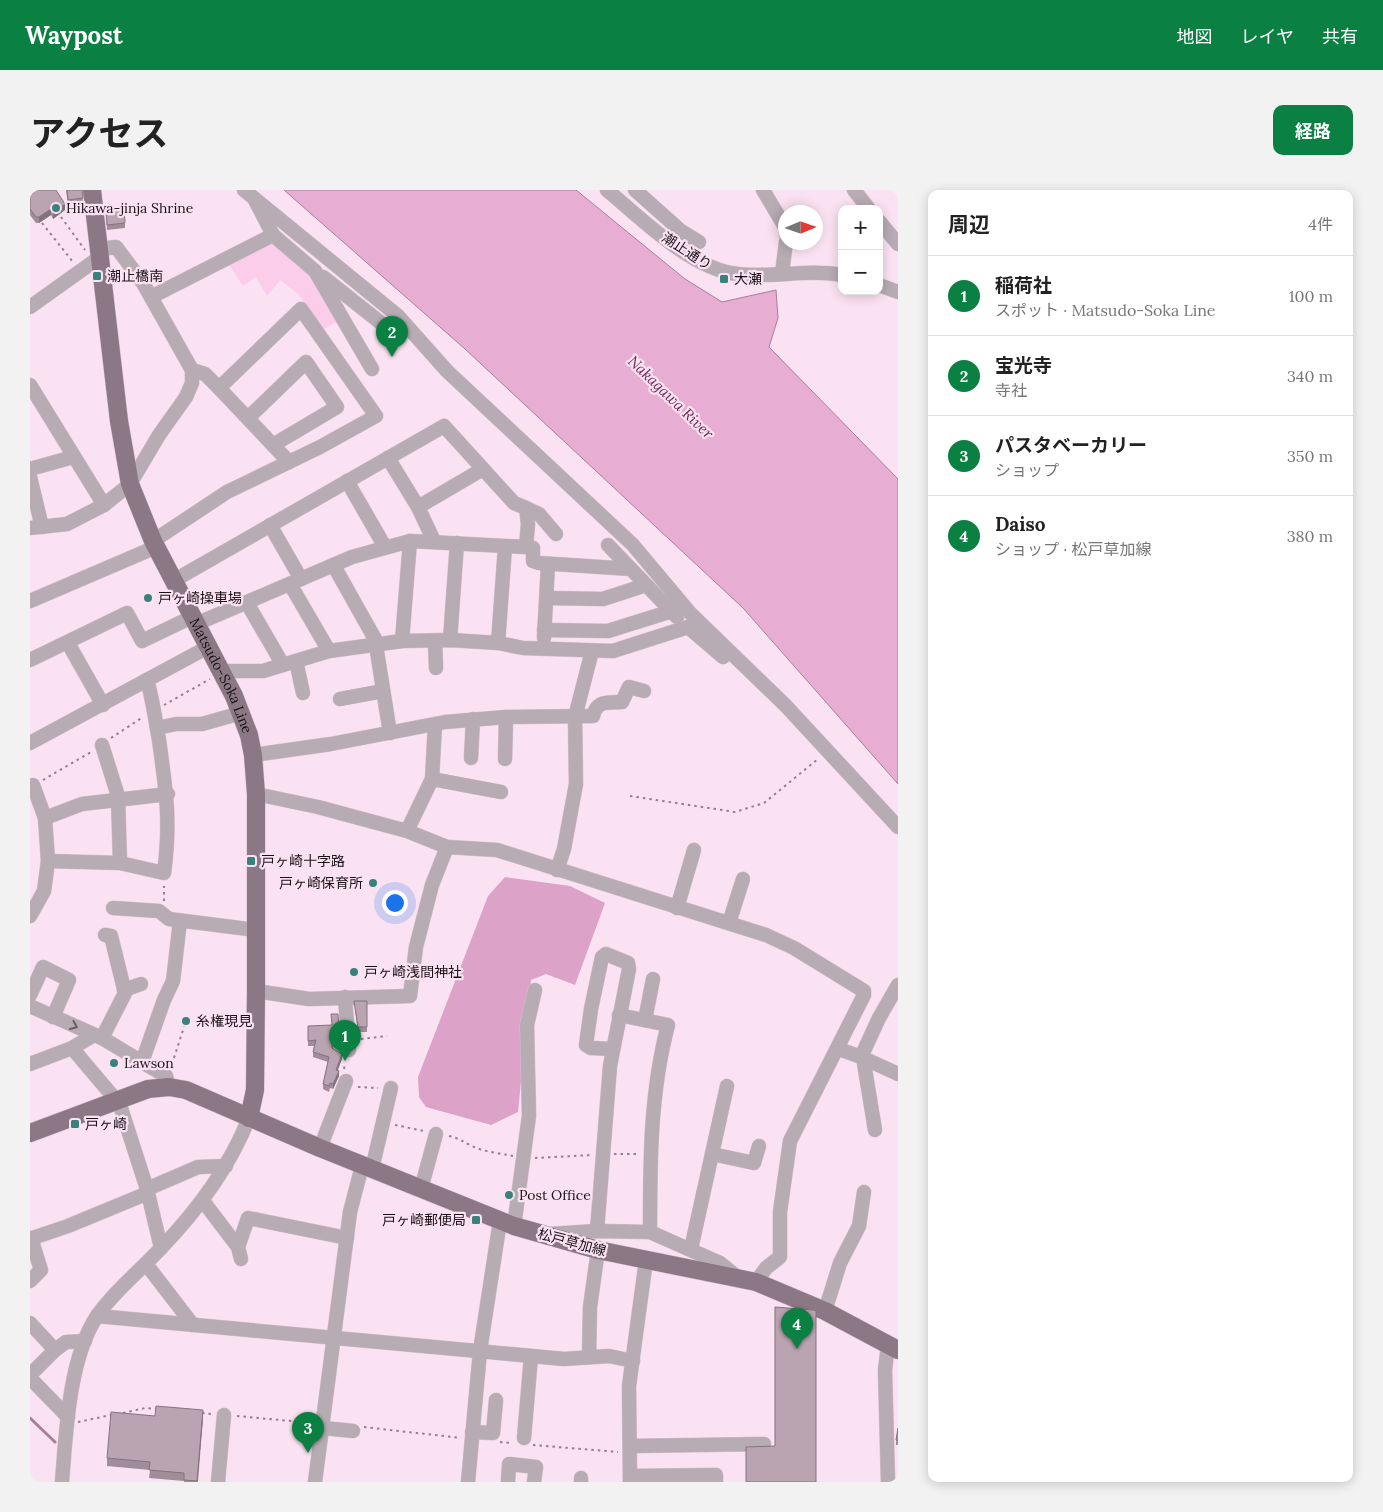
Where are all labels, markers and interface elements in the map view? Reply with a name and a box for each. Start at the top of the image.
text: Waypost [25,20,123,51]
text: 地図 [1177,25,1213,48]
text: レイヤ [1241,25,1294,48]
text: 共有 [1322,25,1358,48]
button: 経路 [1273,105,1353,155]
text: アクセス [30,111,168,156]
place label: Hikawa-jinja Shrine [66,199,194,217]
marker: Hikawa-jinja Shrine [50,202,62,214]
north arrow [778,205,823,250]
map controls [838,205,883,295]
button: + [838,205,883,250]
text: 周辺 [948,211,990,238]
text: 4件 [1308,214,1333,234]
street label: 潮止通り [659,228,715,274]
button: − [838,250,883,295]
place label: 潮止橋南 [107,267,163,285]
marker: 潮止橋南 [91,270,103,282]
place label: 大瀬 [734,270,762,288]
marker: 大瀬 [718,273,730,285]
text: 稲荷社 [995,273,1052,297]
text: 1 [961,286,967,306]
text: 100 m [1289,286,1333,306]
text: スポット · Matsudo-Soka Line [995,300,1216,320]
pin: 2 [376,316,408,357]
water label: Nakagawa River [624,351,718,443]
text: 宝光寺 [995,353,1052,377]
text: 2 [960,366,968,386]
text: 340 m [1287,366,1333,386]
text: 寺社 [995,380,1027,400]
text: パスタベーカリー [995,433,1147,457]
text: 3 [960,446,968,466]
text: 350 m [1287,446,1333,466]
text: ショップ [995,460,1059,480]
text: Daiso [995,512,1045,536]
text: 4 [960,526,968,546]
text: 380 m [1287,526,1333,546]
text: ショップ · 松戸草加線 [995,539,1151,559]
place label: 戸ヶ崎操車場 [158,589,242,607]
marker: 戸ヶ崎操車場 [142,592,154,604]
street label: Matsudo-Soka Line [186,615,257,736]
place label: 戸ヶ崎十字路 [261,852,345,870]
marker: 戸ヶ崎十字路 [245,855,257,867]
place label: 戸ヶ崎保育所 [279,874,363,892]
marker: 戸ヶ崎保育所 [367,877,379,889]
your location [382,890,408,916]
place label: 戸ヶ崎浅間神社 [364,963,462,981]
marker: 戸ヶ崎浅間神社 [348,966,360,978]
place label: 糸権現見 [196,1012,252,1030]
marker: 糸権現見 [180,1015,192,1027]
one-way arrow [69,1019,78,1030]
pin: 1 [329,1020,361,1061]
place label: Lawson [124,1054,174,1072]
marker: Lawson [108,1057,120,1069]
place label: 戸ヶ崎 [85,1115,127,1133]
marker: 戸ヶ崎 [69,1118,81,1130]
place label: Post Office [519,1186,591,1204]
marker: Post Office [503,1189,515,1201]
place label: 戸ヶ崎郵便局 [382,1211,466,1229]
marker: 戸ヶ崎郵便局 [470,1214,482,1226]
street label: 松戸草加線 [536,1224,608,1260]
pin: 4 [781,1308,813,1349]
pin: 3 [292,1412,324,1453]

